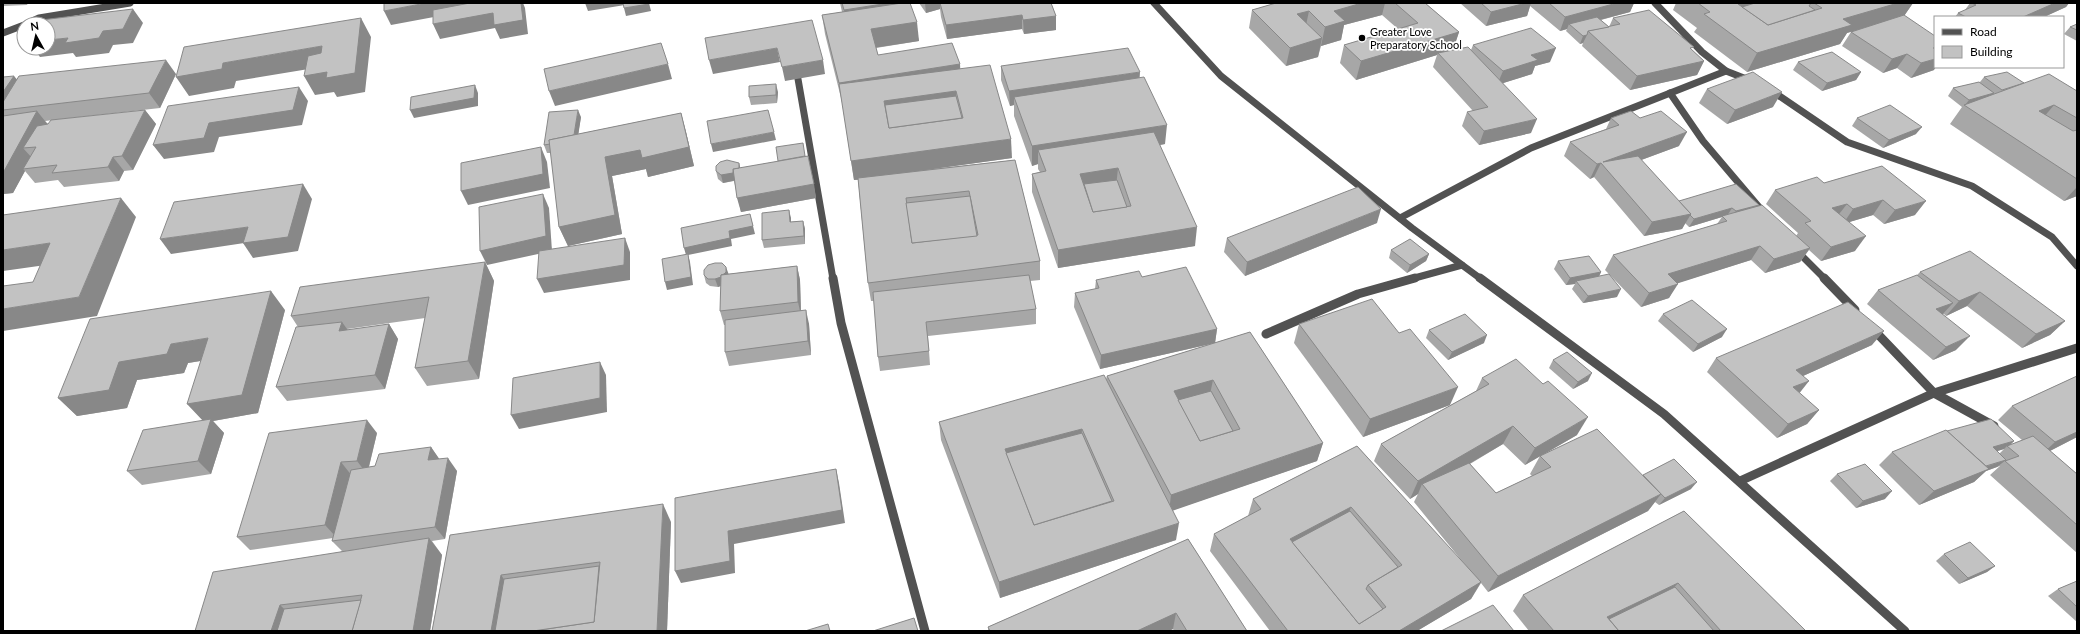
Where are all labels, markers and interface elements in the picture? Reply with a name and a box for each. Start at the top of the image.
north arrow [16,16,56,56]
legend [1934,16,2064,68]
text: N [29,19,40,33]
text: Road [1970,24,1997,39]
place label: Greater Love Preparatory School [1370,25,1462,51]
marker: Greater Love Preparatory School [1357,33,1367,43]
text: Building [1970,44,2013,59]

